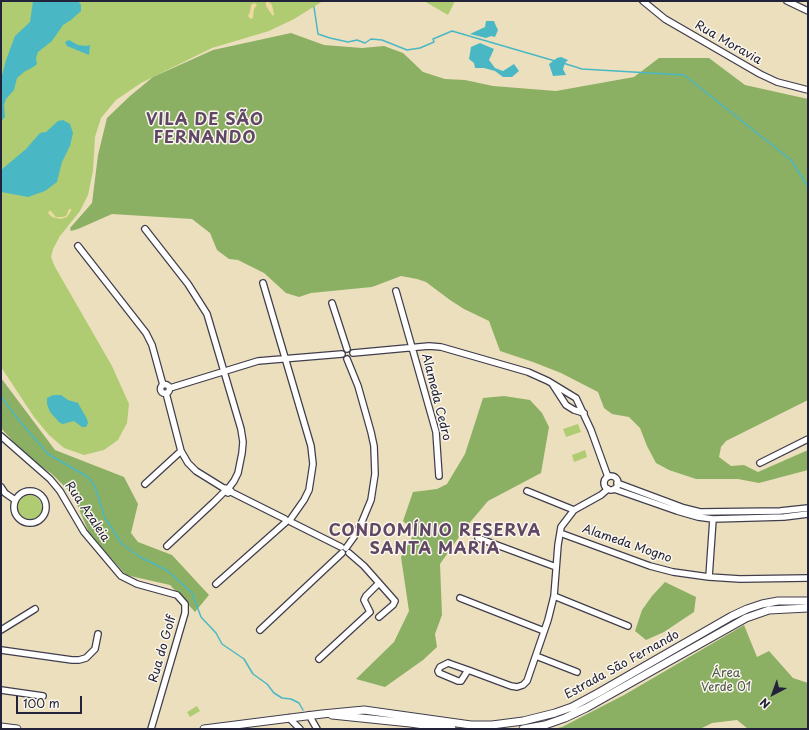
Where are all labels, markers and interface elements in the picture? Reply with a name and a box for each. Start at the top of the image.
street label: Rua Moravia [692,18,764,68]
district label: VILA DE SÃO FERNANDO [147,111,263,149]
street label: Alameda Cedro [418,352,454,442]
street label: Rua Azaleia [62,479,112,545]
district label: CONDOMÍNIO RESERVA SANTA MARIA [329,522,541,560]
street label: Alameda Mogno [580,522,674,566]
street label: Rua do Golf [146,614,180,684]
street label: Estrada São Fernando [562,628,682,702]
park label: Área Verde 01 [701,667,751,695]
north arrow [753,674,793,714]
scale bar [18,688,84,714]
text: 100 m [23,694,60,712]
text: N [756,694,774,713]

